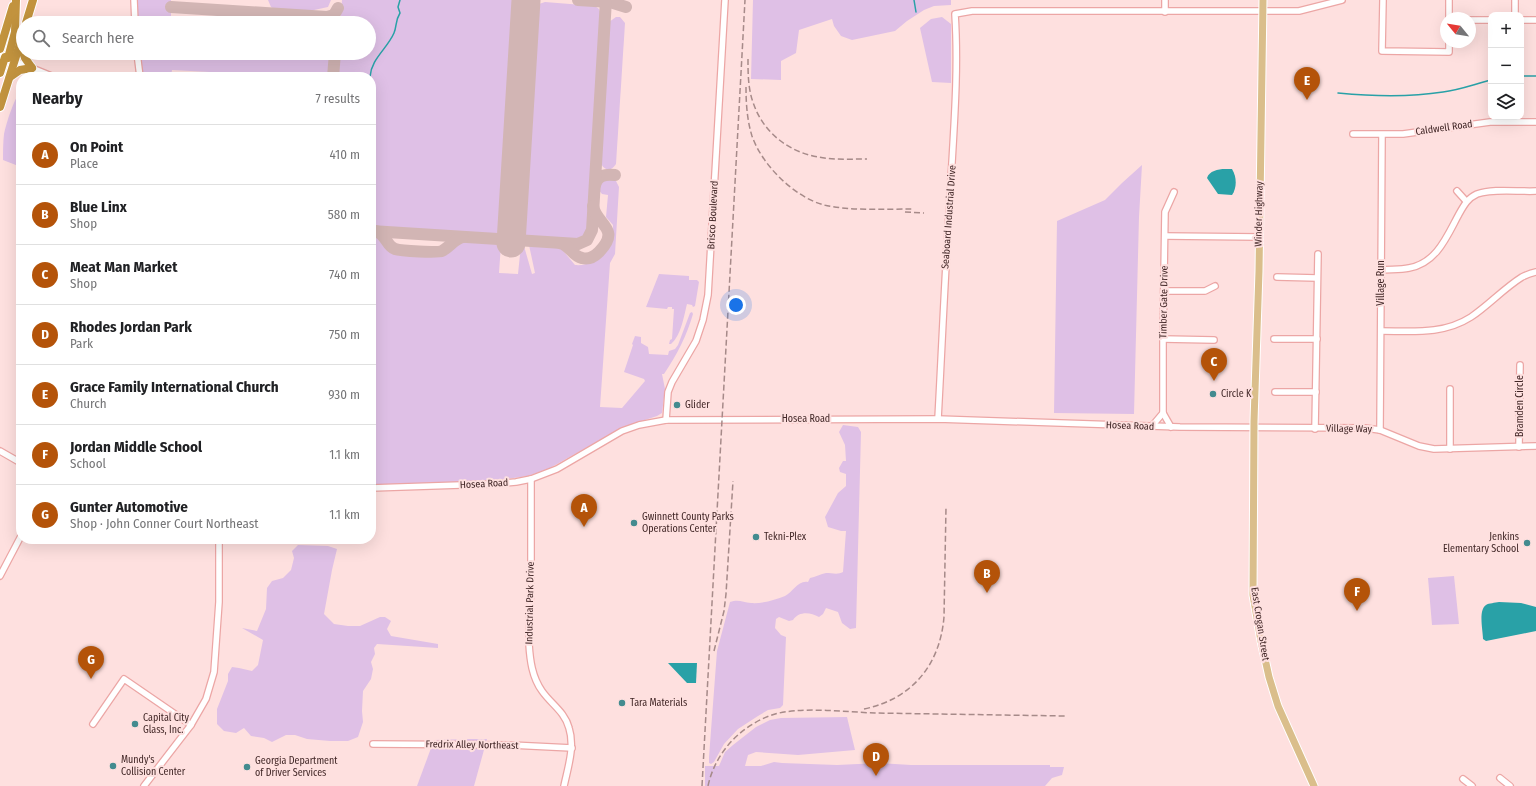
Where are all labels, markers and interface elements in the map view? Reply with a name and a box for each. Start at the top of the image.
north arrow [1440,12,1476,48]
map controls [1488,12,1524,120]
button: + [1488,12,1524,48]
search box [16,16,376,60]
icon: search [30,27,52,49]
text: Search here [62,29,134,47]
button: − [1488,48,1524,84]
pin: E [1294,67,1320,100]
button: layers [1488,84,1524,120]
text: Nearby [32,88,83,109]
text: 7 results [316,91,360,106]
street label: Caldwell Road [1415,118,1473,138]
text: On Point [70,138,123,156]
text: A [41,147,49,162]
text: 410 m [330,147,360,162]
text: Place [70,156,98,171]
street label: Seaboard Industrial Drive [939,165,959,269]
street label: Brisco Boulevard [705,180,721,250]
street label: Winder Highway [1252,181,1266,247]
text: Blue Linx [70,198,127,216]
text: B [41,207,49,222]
text: 580 m [328,207,360,222]
text: Shop [70,216,97,231]
text: Meat Man Market [70,258,177,276]
street label: Village Run [1375,260,1387,306]
street label: Timber Gate Drive [1157,265,1171,339]
text: C [42,267,48,282]
text: 740 m [329,267,360,282]
text: Shop [70,276,97,291]
your location [726,295,746,315]
text: Rhodes Jordan Park [70,318,192,336]
text: D [41,327,49,342]
text: 750 m [329,327,360,342]
text: Park [70,336,93,351]
pin: C [1201,348,1227,381]
street label: Bramden Circle [1514,375,1526,437]
text: Grace Family International Church [70,378,279,396]
text: E [42,387,48,402]
text: 930 m [328,387,360,402]
place label: Circle K [1221,388,1252,400]
marker: Circle K [1208,389,1218,399]
text: Church [70,396,107,411]
place label: Glider [685,399,710,411]
marker: Glider [672,400,682,410]
street label: Hosea Road [782,413,830,425]
street label: Hosea Road [1106,419,1154,433]
street label: Village Way [1326,423,1373,435]
text: Jordan Middle School [70,438,202,456]
text: F [42,447,48,462]
text: 1.1 km [329,447,360,462]
text: School [70,456,106,471]
street label: Hosea Road [460,477,508,491]
pin: A [571,494,597,527]
text: Gunter Automotive [70,498,188,516]
text: G [41,507,49,522]
text: 1.1 km [329,507,360,522]
place label: Gwinnett County Parks Operations Center [642,511,734,535]
text: Shop · John Conner Court Northeast [70,516,259,531]
marker: Gwinnett County Parks Operations Center [629,518,639,528]
place label: Tekni-Plex [764,531,807,543]
place label: Jenkins Elementary School [1443,531,1519,555]
marker: Tekni-Plex [751,532,761,542]
marker: Jenkins Elementary School [1522,538,1532,548]
pin: B [974,560,1000,593]
street label: Industrial Park Drive [523,561,537,645]
pin: F [1344,578,1370,611]
street label: East Crogan Street [1248,586,1272,662]
pin: G [78,646,104,679]
place label: Tara Materials [630,697,687,709]
marker: Tara Materials [617,698,627,708]
place label: Capital City Glass, Inc. [143,712,190,736]
marker: Capital City Glass, Inc. [130,719,140,729]
street label: Fredrix Alley Northeast [425,738,519,752]
pin: D [863,743,889,776]
place label: Mundy's Collision Center [121,754,186,778]
place label: Georgia Department of Driver Services [255,755,338,779]
marker: Mundy's Collision Center [108,761,118,771]
marker: Georgia Department of Driver Services [242,762,252,772]

